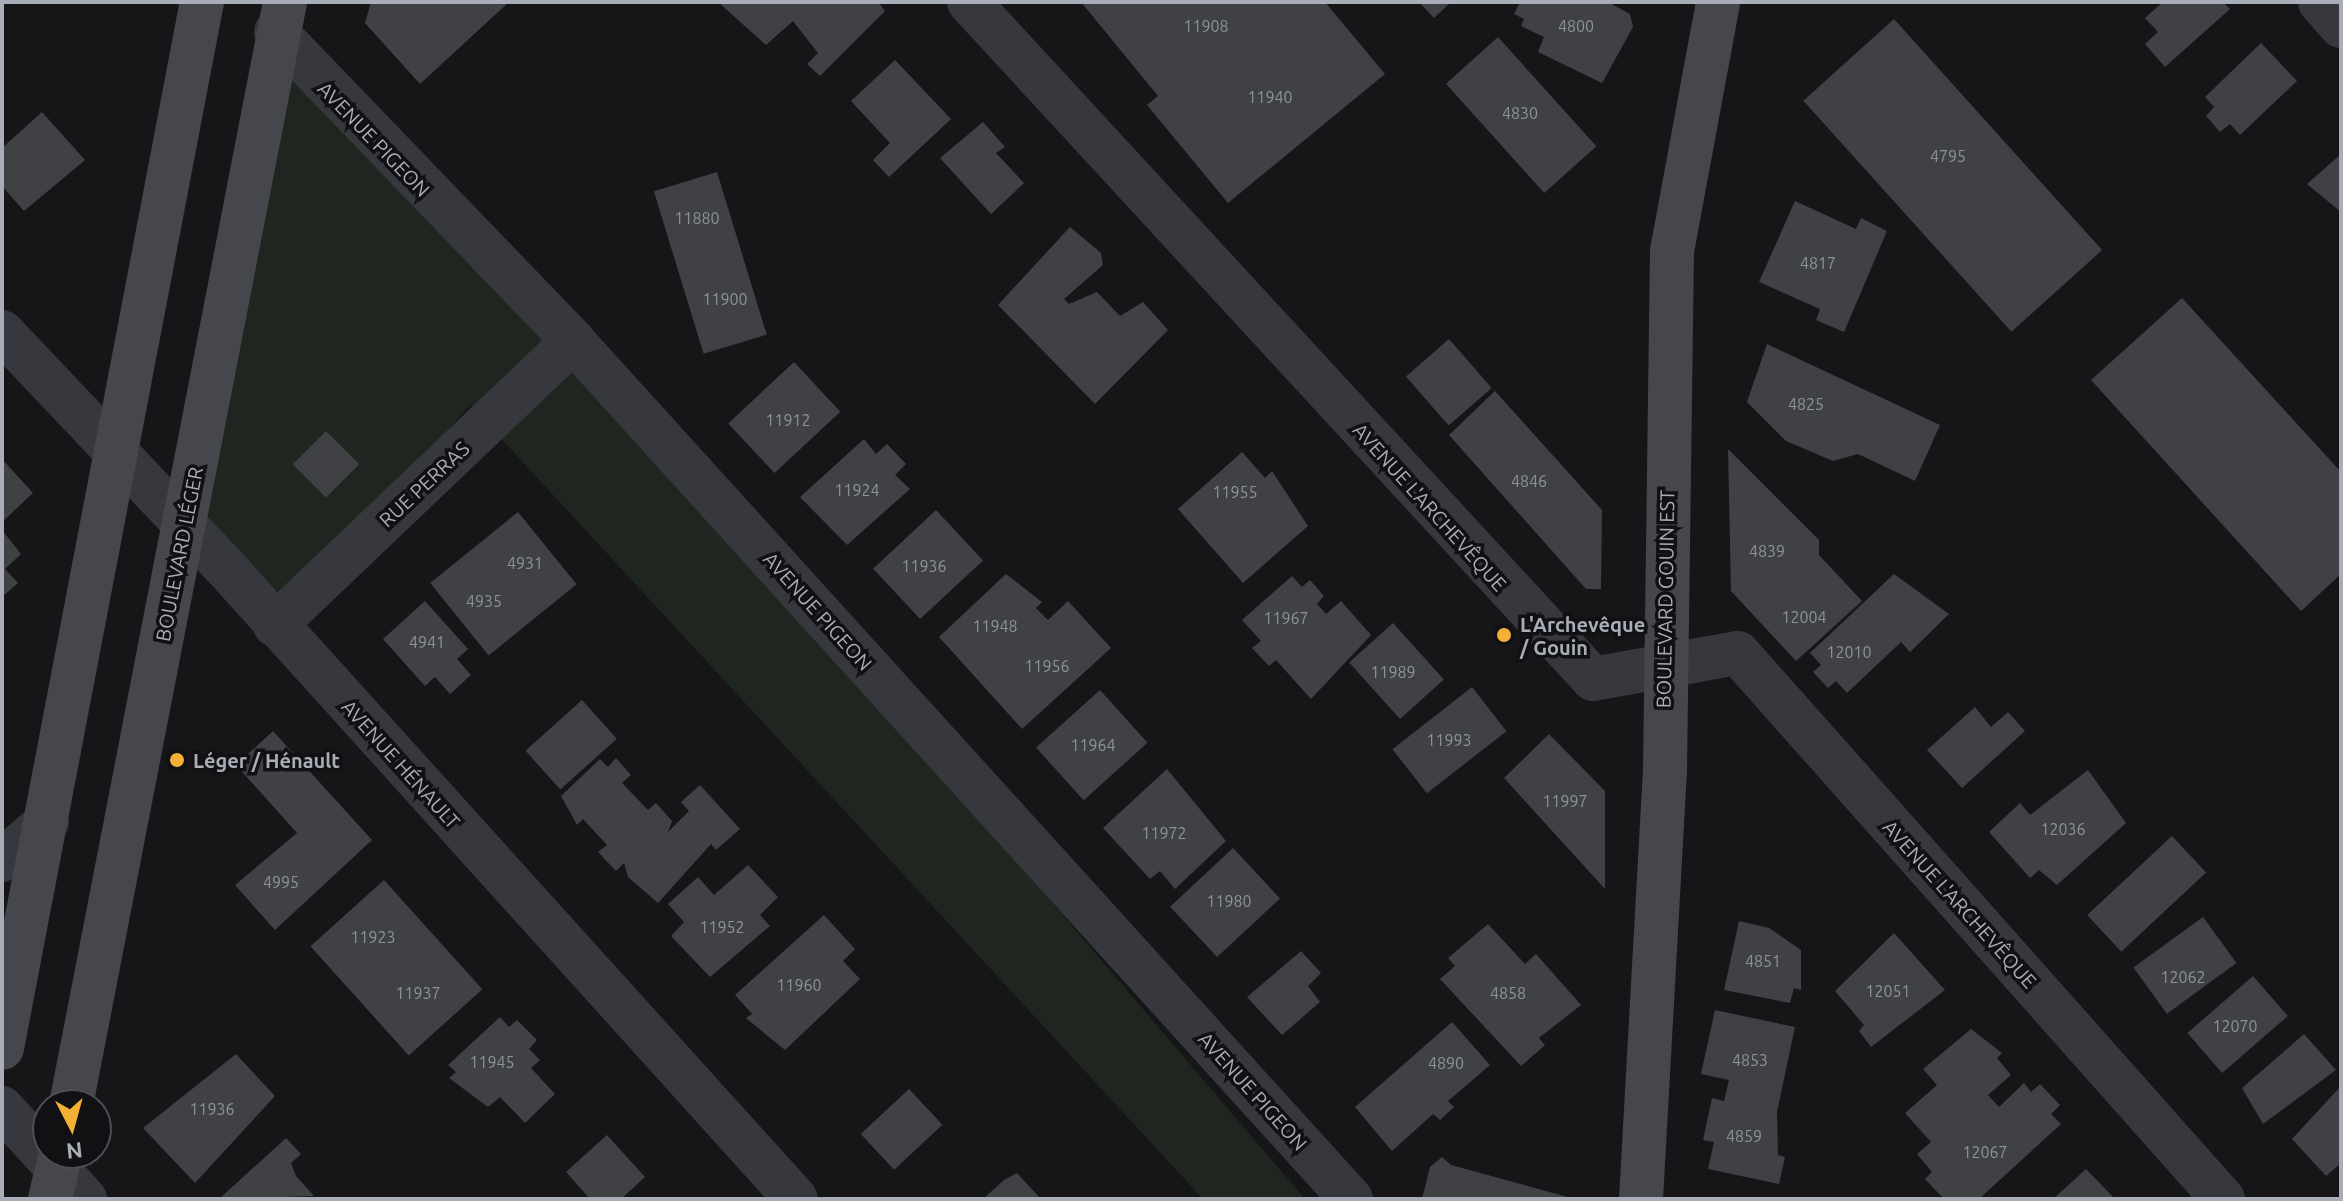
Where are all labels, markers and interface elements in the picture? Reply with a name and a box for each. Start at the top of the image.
house number: 11908 [1183,16,1229,36]
house number: 4800 [1558,16,1594,36]
street label: AVENUE PIGEON [313,76,435,202]
house number: 11940 [1247,87,1293,107]
house number: 4830 [1502,103,1538,123]
house number: 4795 [1930,146,1966,166]
house number: 11880 [674,208,720,228]
house number: 4817 [1800,253,1836,273]
house number: 11900 [702,289,748,309]
house number: 4825 [1788,394,1824,414]
house number: 11912 [765,410,811,430]
street label: AVENUE L'ARCHEVÊQUE [1348,418,1512,596]
street label: RUE PERRAS [374,436,474,532]
street label: BOULEVARD LÉGER [150,465,208,643]
house number: 4846 [1511,471,1547,491]
house number: 11924 [834,480,880,500]
house number: 11955 [1212,482,1258,502]
street label: BOULEVARD GOUIN EST [1651,490,1679,708]
house number: 4839 [1749,541,1785,561]
street label: AVENUE PIGEON [759,547,877,675]
house number: 4931 [507,553,543,573]
house number: 11936 [901,556,947,576]
house number: 4935 [466,591,502,611]
house number: 12004 [1781,607,1827,627]
house number: 11967 [1263,608,1309,628]
place label: L'Archevêque / Gouin [1520,612,1645,659]
house number: 11948 [972,616,1018,636]
marker: L'Archevêque / Gouin [1495,626,1513,644]
house number: 4941 [409,632,445,652]
house number: 12010 [1826,642,1872,662]
house number: 11956 [1024,656,1070,676]
house number: 11989 [1370,662,1416,682]
street label: AVENUE HÉNAULT [337,695,465,833]
house number: 11993 [1426,730,1472,750]
house number: 11964 [1070,735,1116,755]
place label: Léger / Hénault [193,748,340,772]
marker: Léger / Hénault [168,751,186,769]
house number: 11997 [1542,791,1588,811]
street label: AVENUE L'ARCHEVÊQUE [1878,815,2042,993]
house number: 12036 [2040,819,2086,839]
house number: 11972 [1141,823,1187,843]
house number: 4995 [263,872,299,892]
house number: 11980 [1206,891,1252,911]
house number: 11952 [699,917,745,937]
house number: 11923 [350,927,396,947]
house number: 4851 [1745,951,1781,971]
house number: 12062 [2160,967,2206,987]
house number: 11960 [776,975,822,995]
house number: 12051 [1865,981,1911,1001]
house number: 11937 [395,983,441,1003]
house number: 4858 [1490,983,1526,1003]
house number: 12070 [2212,1016,2258,1036]
street label: AVENUE PIGEON [1194,1027,1312,1155]
house number: 4853 [1732,1050,1768,1070]
house number: 11945 [469,1052,515,1072]
house number: 4890 [1428,1053,1464,1073]
north arrow [32,1089,112,1169]
house number: 11936 [189,1099,235,1119]
house number: 4859 [1726,1126,1762,1146]
text: N [65,1138,84,1165]
house number: 12067 [1962,1142,2008,1162]

